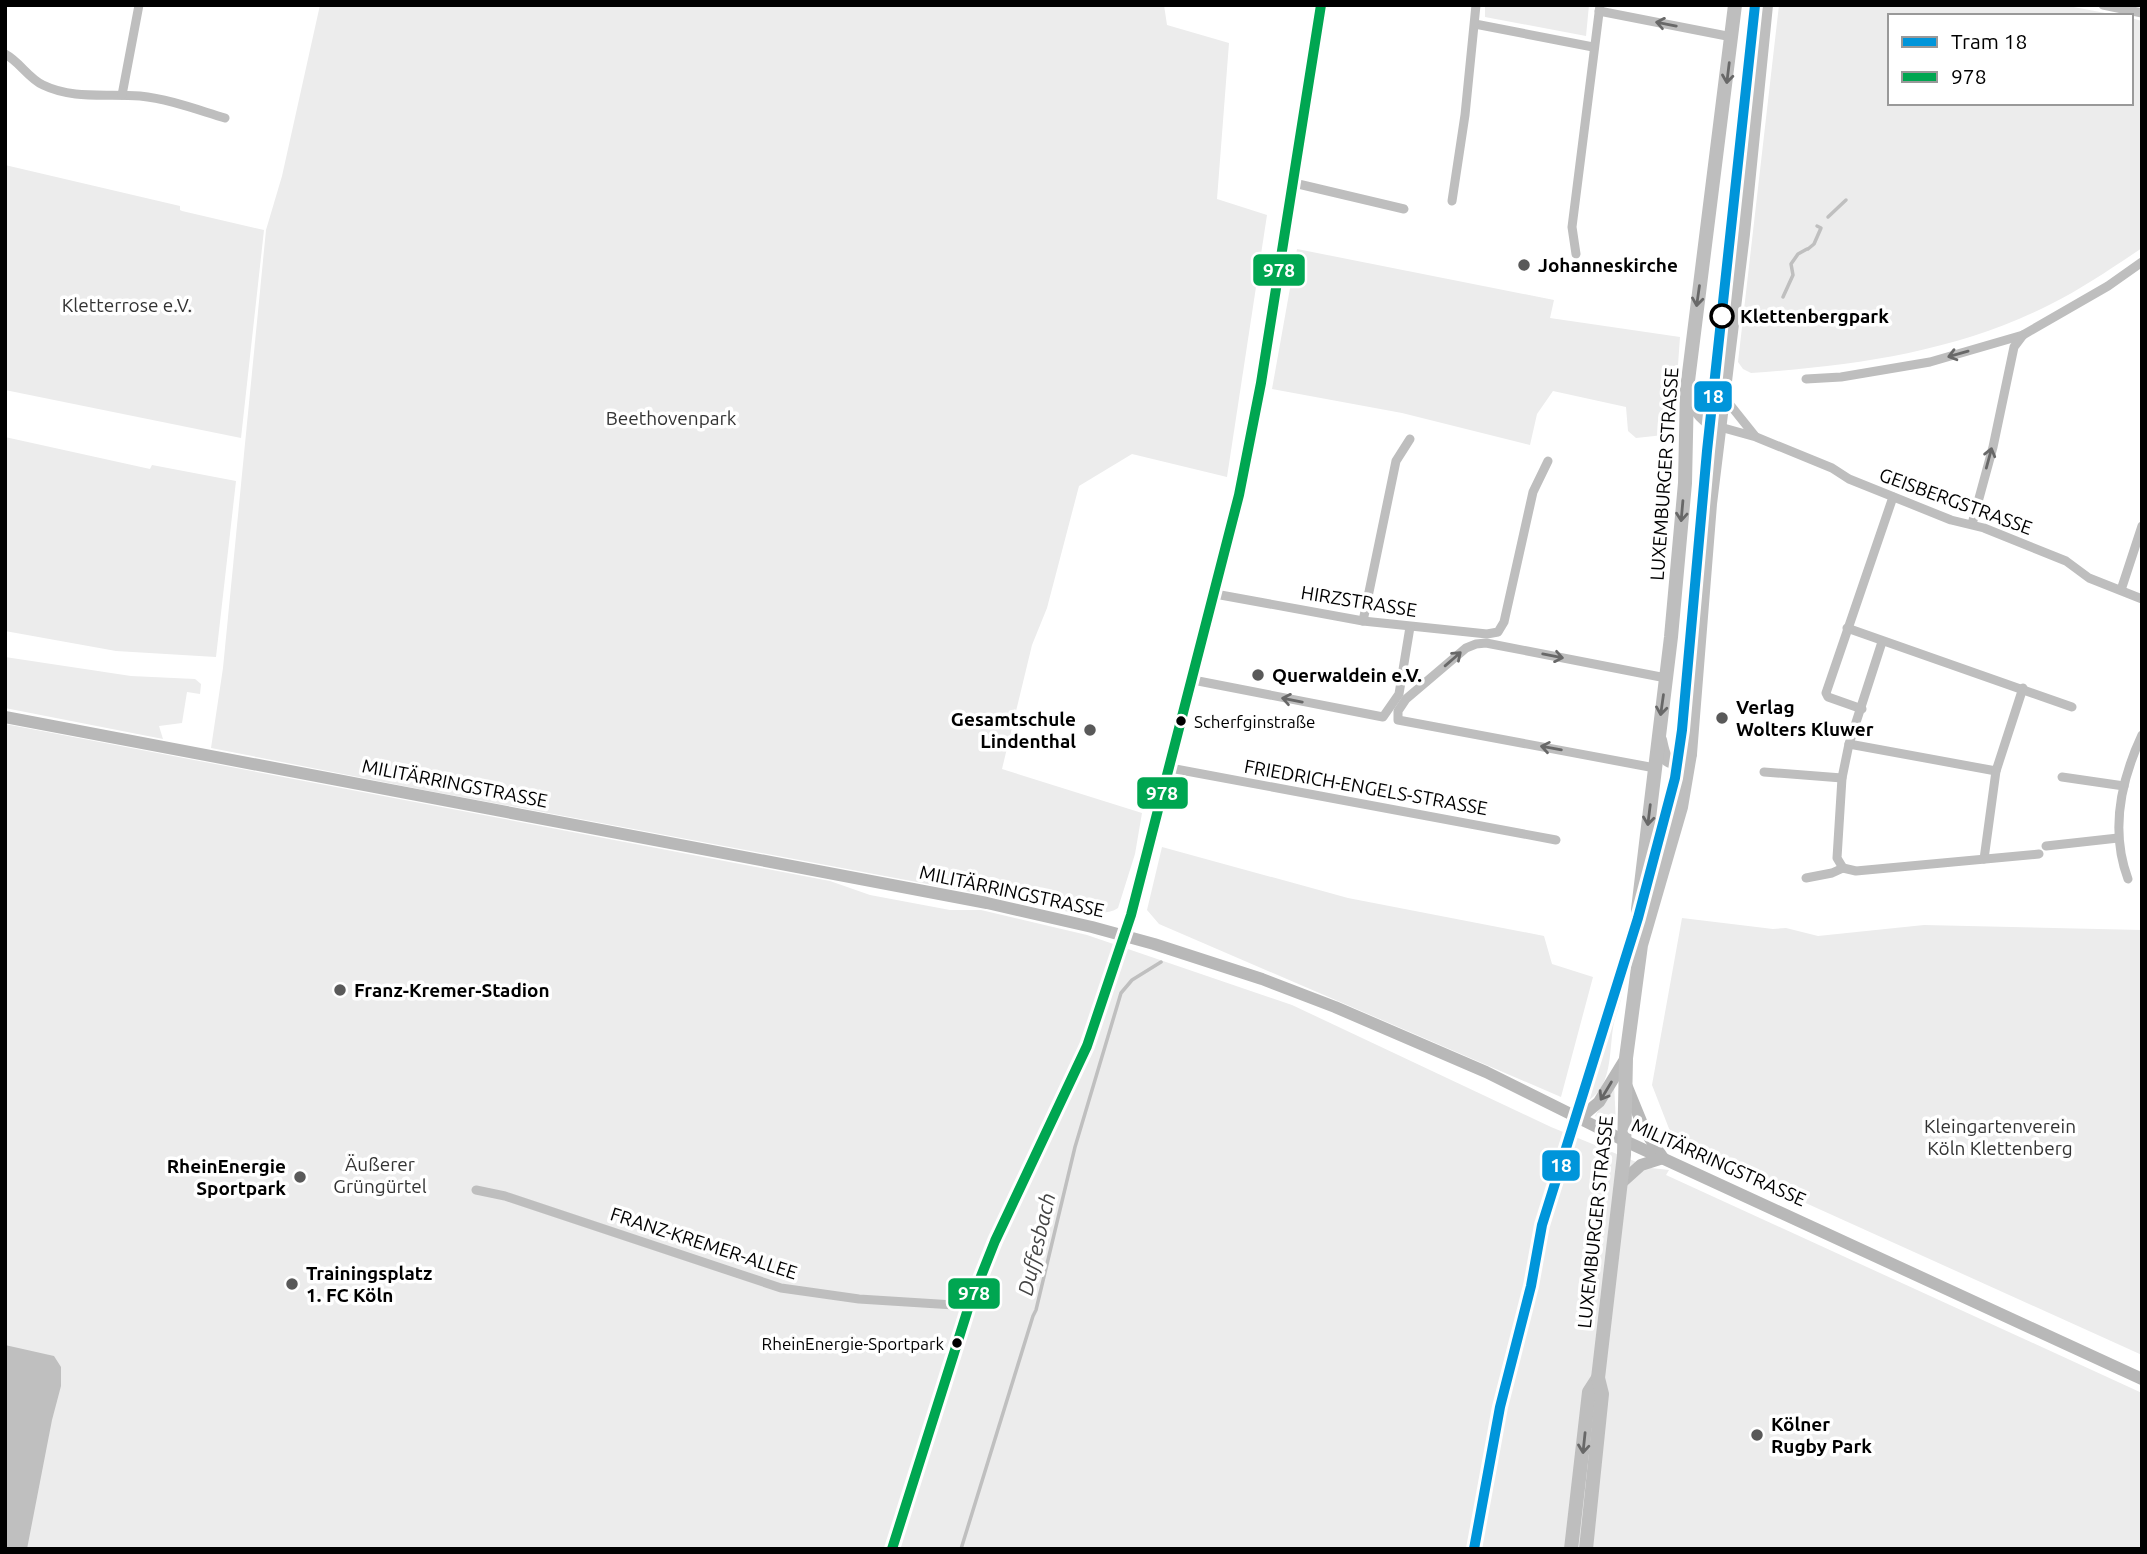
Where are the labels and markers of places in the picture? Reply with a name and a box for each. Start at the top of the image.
place label: Johanneskirche [1538,254,1678,276]
marker: Johanneskirche [1516,257,1532,273]
marker: Klettenbergpark [1710,304,1734,328]
place label: Klettenbergpark [1740,305,1889,327]
place label: Querwaldein e.V. [1272,664,1422,686]
marker: Querwaldein e.V. [1250,667,1266,683]
place label: Verlag Wolters Kluwer [1736,696,1874,740]
place label: Gesamtschule Lindenthal [951,708,1076,752]
marker: Verlag Wolters Kluwer [1714,710,1730,726]
place label: Scherfginstraße [1194,712,1315,731]
marker: Scherfginstraße [1174,714,1188,728]
marker: Gesamtschule Lindenthal [1082,722,1098,738]
place label: Franz-Kremer-Stadion [354,979,550,1001]
marker: Franz-Kremer-Stadion [332,982,348,998]
place label: RheinEnergie Sportpark [167,1155,286,1199]
marker: RheinEnergie Sportpark [292,1169,308,1185]
place label: Trainingsplatz 1. FC Köln [306,1262,432,1306]
marker: Trainingsplatz 1. FC Köln [284,1276,300,1292]
place label: RheinEnergie-Sportpark [762,1334,944,1353]
marker: RheinEnergie-Sportpark [950,1336,964,1350]
place label: Kölner Rugby Park [1771,1413,1872,1457]
marker: Kölner Rugby Park [1749,1427,1765,1443]

